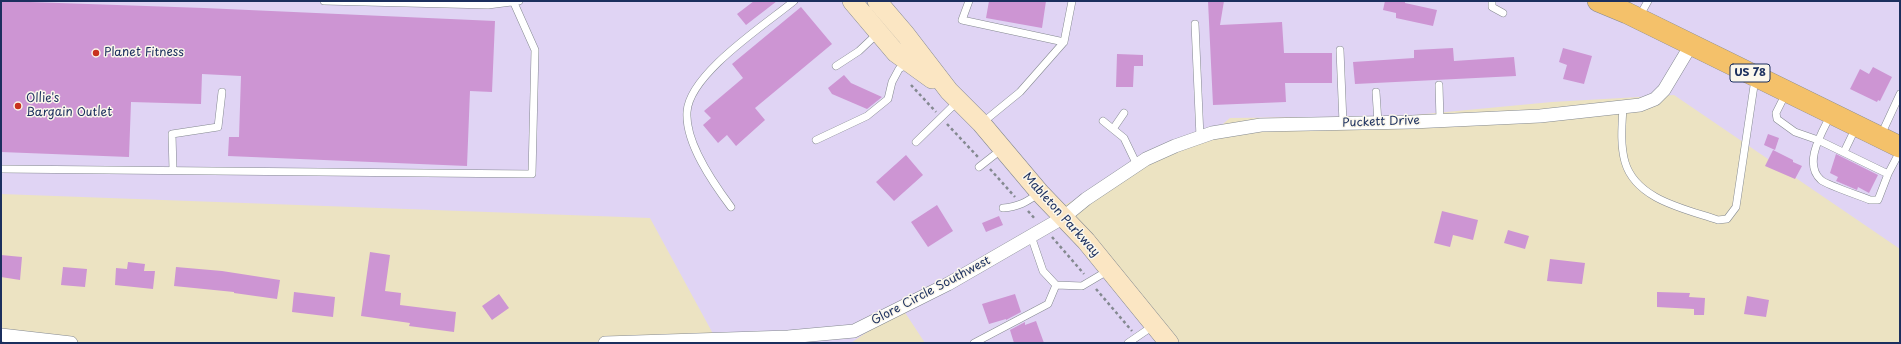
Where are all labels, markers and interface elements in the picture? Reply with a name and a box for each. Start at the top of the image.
place label: Planet Fitness [104,46,184,60]
marker: Planet Fitness [91,48,101,58]
road number: US 78 [1730,64,1770,82]
place label: Ollie's Bargain Outlet [26,92,112,120]
marker: Ollie's Bargain Outlet [13,101,23,111]
street label: Puckett Drive [1342,113,1420,131]
street label: Mableton Parkway [1020,170,1102,260]
street label: Glore Circle Southwest [869,253,993,329]

